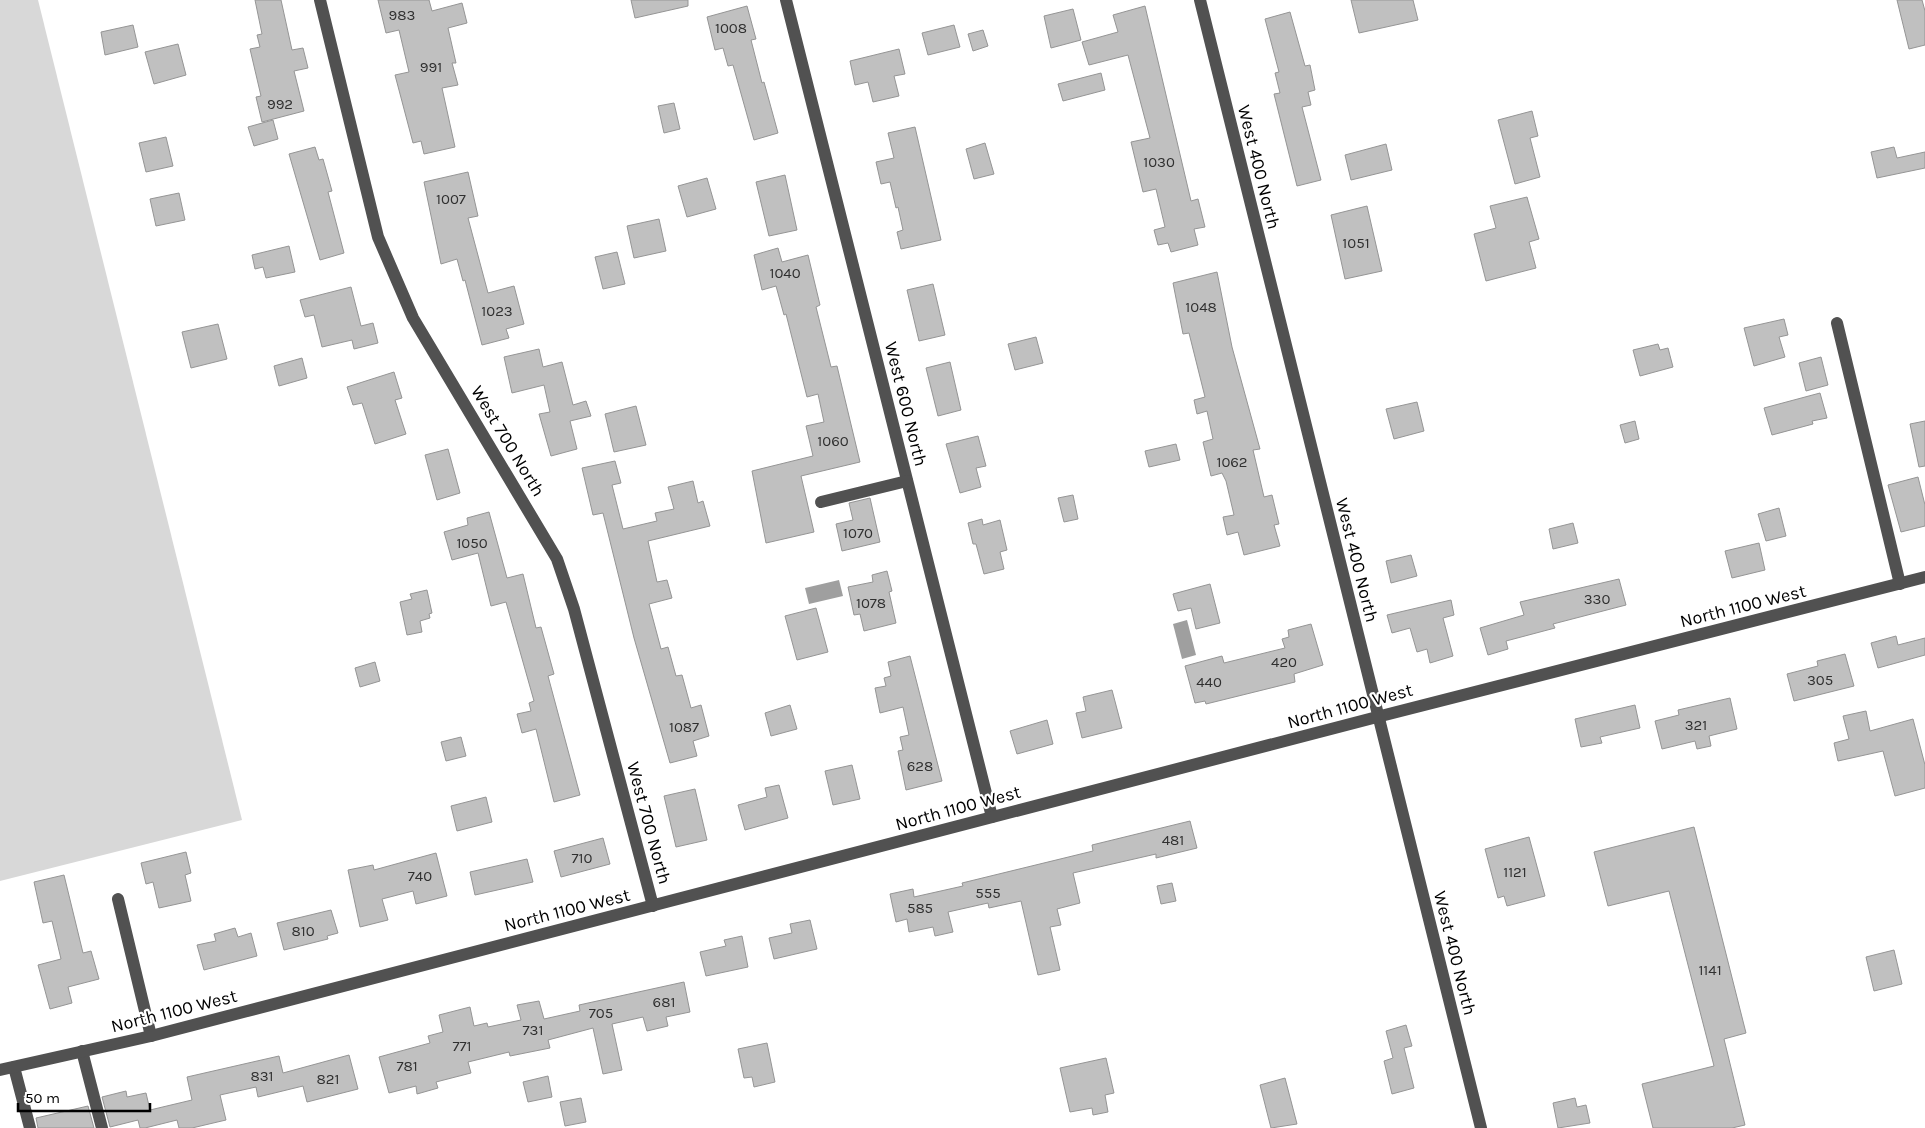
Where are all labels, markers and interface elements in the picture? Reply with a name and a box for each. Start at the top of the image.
house number: 983 [389,6,415,24]
house number: 1008 [715,19,747,37]
house number: 991 [420,58,442,76]
house number: 992 [267,95,293,113]
street label: West 400 North [1233,103,1285,231]
house number: 1030 [1143,153,1175,171]
house number: 1007 [436,190,466,208]
house number: 1051 [1342,234,1370,252]
house number: 1040 [769,264,801,282]
house number: 1048 [1185,298,1217,316]
house number: 1023 [481,302,513,320]
street label: West 600 North [880,339,932,469]
street label: West 700 North [466,381,550,501]
house number: 1060 [817,432,849,450]
house number: 1062 [1216,453,1248,471]
street label: West 400 North [1331,496,1383,624]
house number: 1070 [843,524,873,542]
house number: 1050 [456,534,488,552]
street label: North 1100 West [1678,580,1809,632]
house number: 330 [1584,590,1610,608]
house number: 1078 [856,594,886,612]
house number: 420 [1271,653,1297,671]
house number: 305 [1807,671,1833,689]
house number: 440 [1196,673,1222,691]
street label: North 1100 West [1285,679,1415,733]
house number: 321 [1685,716,1707,734]
house number: 1087 [669,718,699,736]
house number: 628 [907,757,933,775]
street label: West 700 North [622,759,676,887]
street label: North 1100 West [893,781,1023,835]
house number: 481 [1162,831,1184,849]
house number: 710 [572,849,593,867]
house number: 1121 [1503,863,1527,881]
house number: 740 [408,867,432,885]
street label: North 1100 West [502,884,633,936]
house number: 555 [975,884,1001,902]
street label: West 400 North [1429,889,1481,1017]
house number: 585 [907,899,933,917]
house number: 810 [291,922,315,940]
house number: 1141 [1698,961,1722,979]
street label: North 1100 West [109,985,240,1037]
house number: 681 [653,993,675,1011]
house number: 705 [589,1004,613,1022]
house number: 731 [523,1021,543,1039]
house number: 771 [452,1037,472,1055]
house number: 781 [396,1057,418,1075]
house number: 831 [250,1067,274,1085]
house number: 821 [317,1070,339,1088]
scale bar [18,1080,150,1112]
text: 50 m [25,1089,60,1107]

